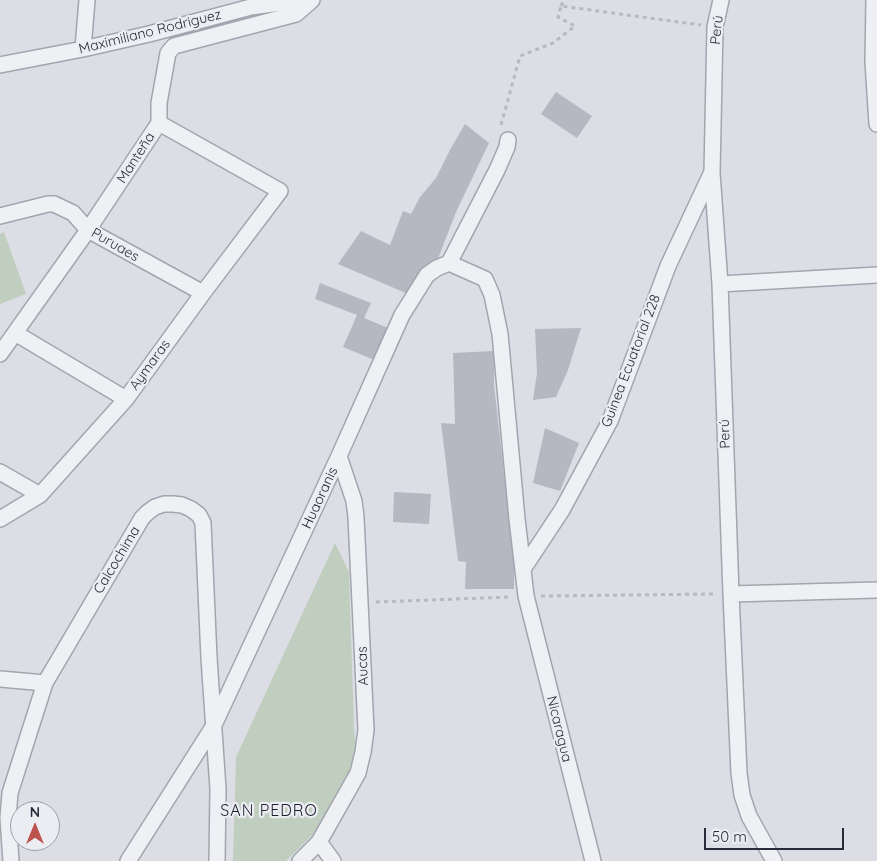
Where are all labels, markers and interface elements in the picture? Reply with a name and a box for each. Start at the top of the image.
street label: Maximiliano Rodriguez [77,6,223,58]
street label: Perú [707,14,727,46]
street label: Manteña [113,129,159,187]
street label: Puruaes [88,225,142,265]
street label: Guinea Ecuatorial 228 [598,292,664,430]
street label: Aymaras [126,337,174,393]
street label: Perú [716,419,734,449]
street label: Huaoranis [298,464,342,532]
street label: Calcochima [90,523,144,597]
street label: Aucas [354,646,372,686]
street label: Nicaragua [543,694,575,764]
north arrow [10,801,60,851]
district label: SAN PEDRO [219,801,319,821]
text: N [30,803,40,821]
scale bar [707,818,847,850]
text: 50 m [712,827,747,846]

